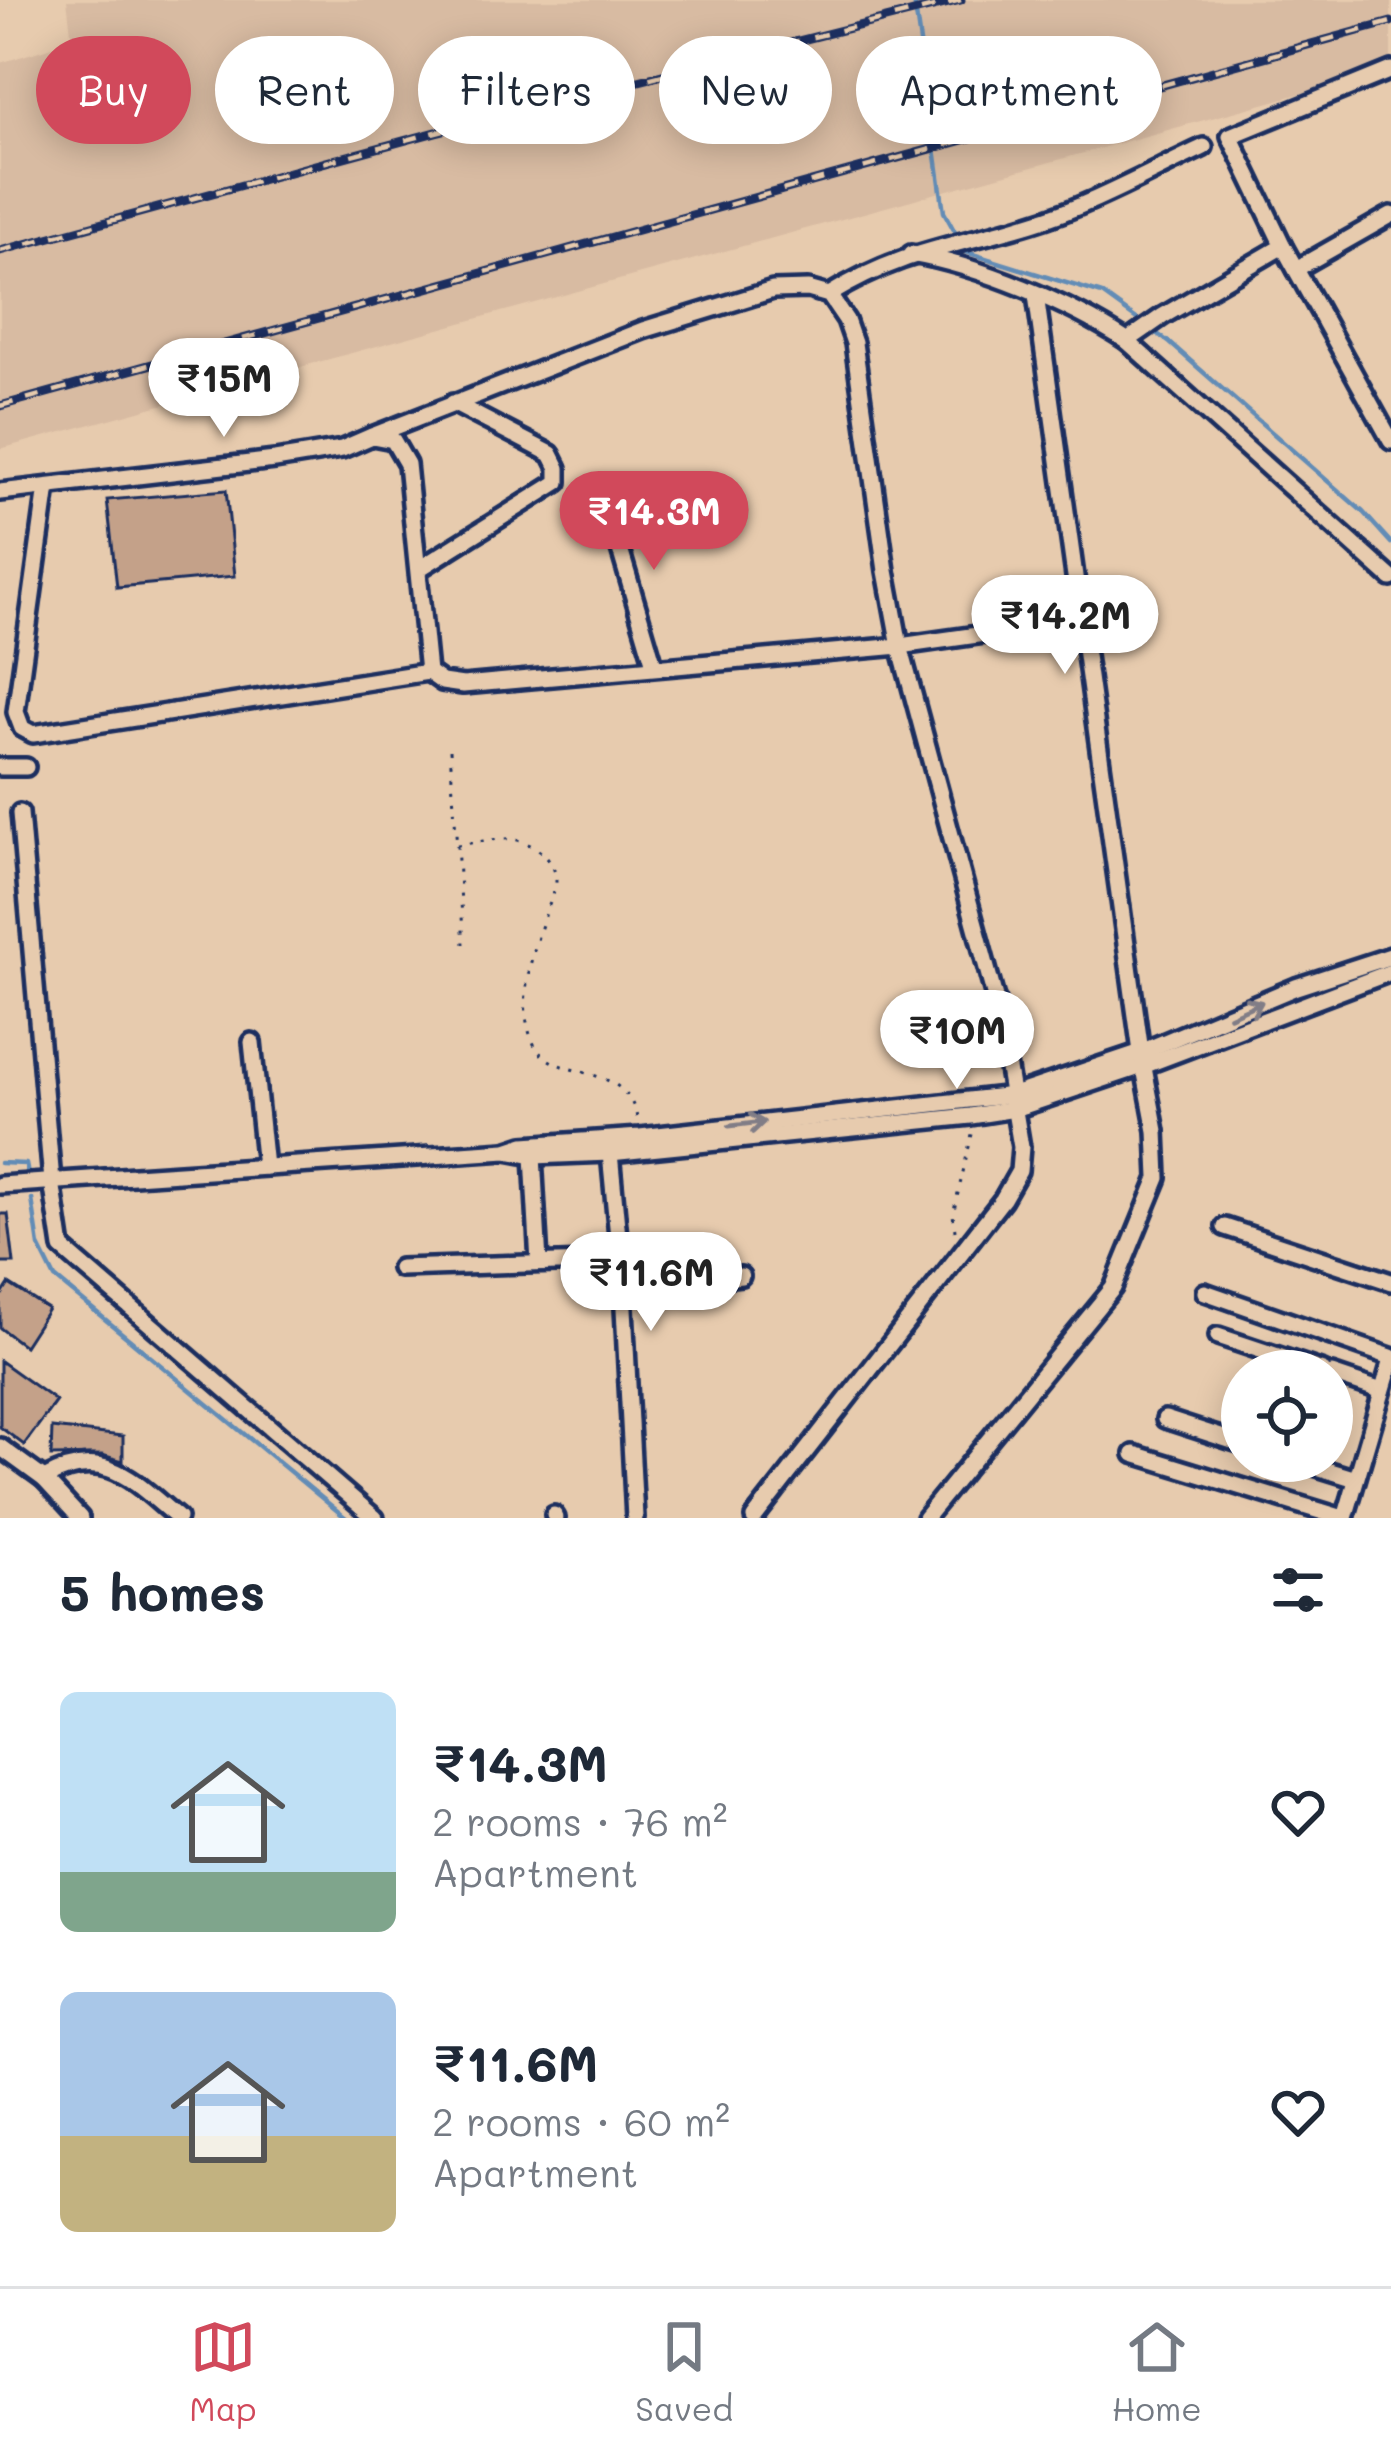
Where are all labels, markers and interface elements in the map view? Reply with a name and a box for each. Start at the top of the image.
chip: Buy [36,36,191,144]
chip: Rent [215,36,394,144]
chip: Filters [418,36,635,144]
chip: New [659,36,832,144]
chip: Apartment [856,36,1162,144]
pin: ₹15M [153,338,295,440]
text: ₹15M [175,351,273,402]
pin: ₹14.3M [556,471,752,573]
text: ₹14.3M [587,484,721,535]
pin: ₹14.2M [967,575,1163,677]
text: ₹14.2M [998,588,1132,639]
pin: ₹10M [886,990,1028,1092]
one-way arrow [1227,997,1263,1019]
text: ₹10M [907,1003,1007,1054]
one-way arrow [727,1112,766,1135]
pin: ₹11.6M [553,1232,749,1334]
text: ₹11.6M [587,1245,715,1296]
map controls [1221,1350,1353,1482]
button: locate [1221,1350,1353,1482]
text: 5 homes [60,1557,265,1624]
icon: filters [1265,1557,1331,1623]
text: ₹14.3M [432,1728,608,1795]
icon: home [156,1740,300,1884]
icon: heart [1265,1779,1331,1845]
text: 2 rooms · 76 m² [432,1795,728,1846]
text: Apartment [432,1846,638,1897]
text: ₹11.6M [432,2028,599,2095]
icon: home [156,2040,300,2184]
icon: heart [1265,2079,1331,2145]
text: 2 rooms · 60 m² [432,2095,730,2146]
text: Apartment [432,2146,638,2197]
tab: Map [189,2314,257,2429]
tab: Saved [635,2314,733,2429]
tab: Home [1112,2314,1202,2429]

